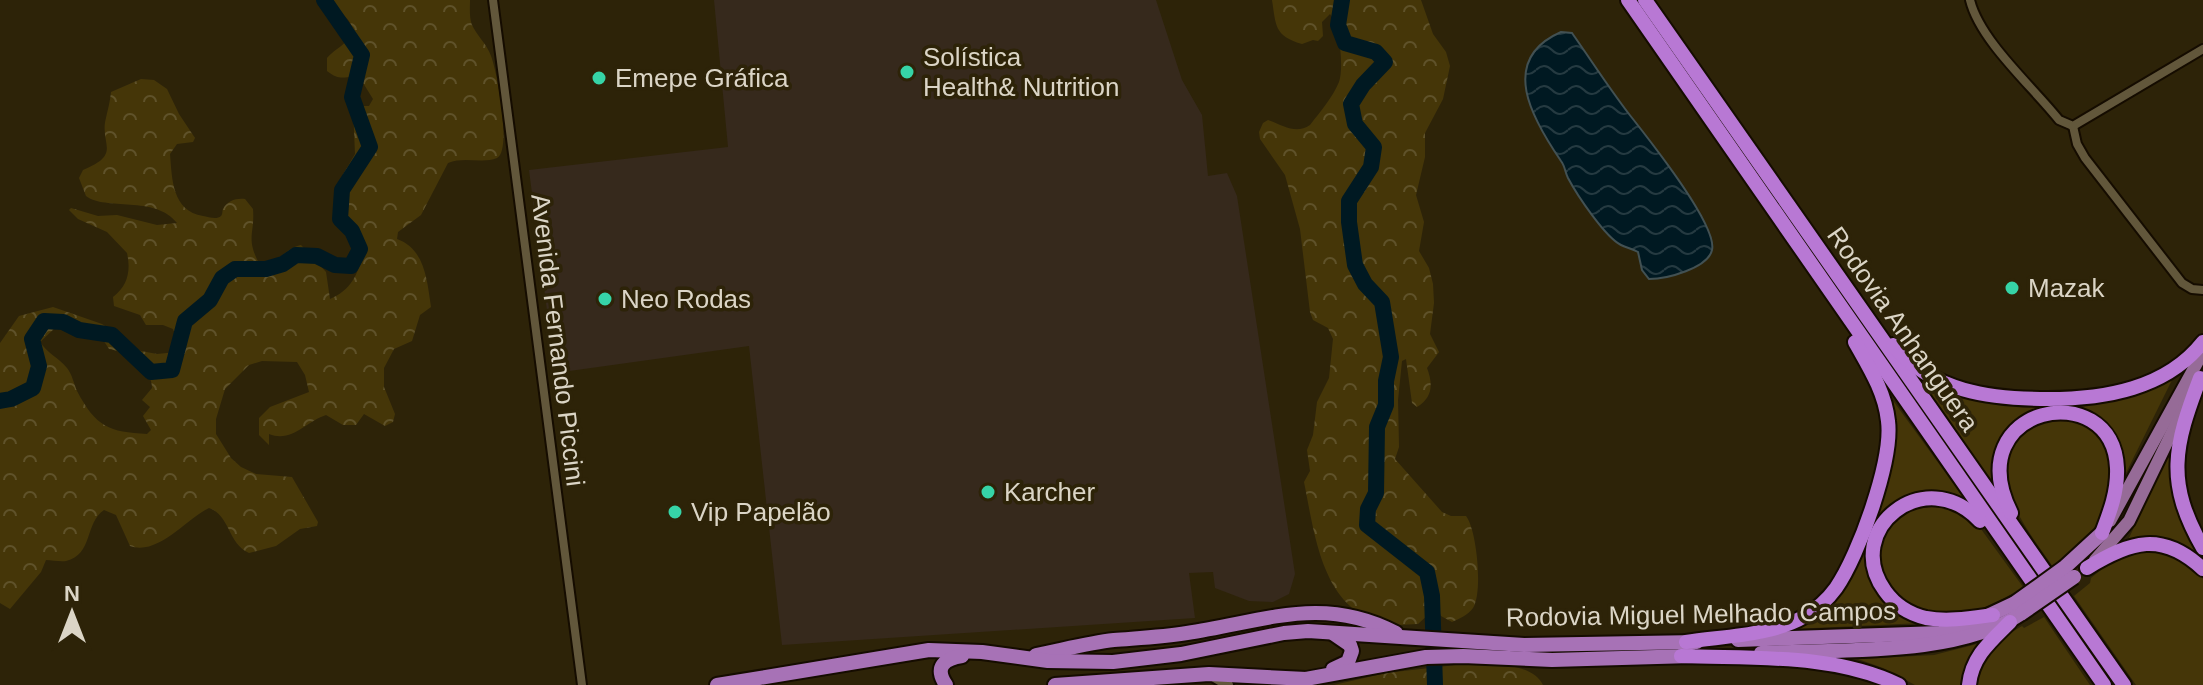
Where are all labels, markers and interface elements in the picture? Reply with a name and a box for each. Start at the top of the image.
place label: Solística Health& Nutrition [923,42,1120,102]
place label: Emepe Gráfica [615,63,789,93]
marker: Solística Health& Nutrition [898,63,916,81]
marker: Emepe Gráfica [590,69,608,87]
street label: Avenida Fernando Piccini [525,192,591,488]
street label: Rodovia Anhanguera [1821,221,1985,438]
place label: Mazak [2028,273,2106,303]
marker: Mazak [2003,279,2021,297]
place label: Neo Rodas [621,284,751,314]
marker: Neo Rodas [596,290,614,308]
place label: Karcher [1004,477,1095,507]
marker: Karcher [979,483,997,501]
place label: Vip Papelão [691,497,831,527]
marker: Vip Papelão [666,503,684,521]
north arrow [32,573,112,653]
text: N [64,581,80,606]
street label: Rodovia Miguel Melhado Campos [1506,596,1896,632]

